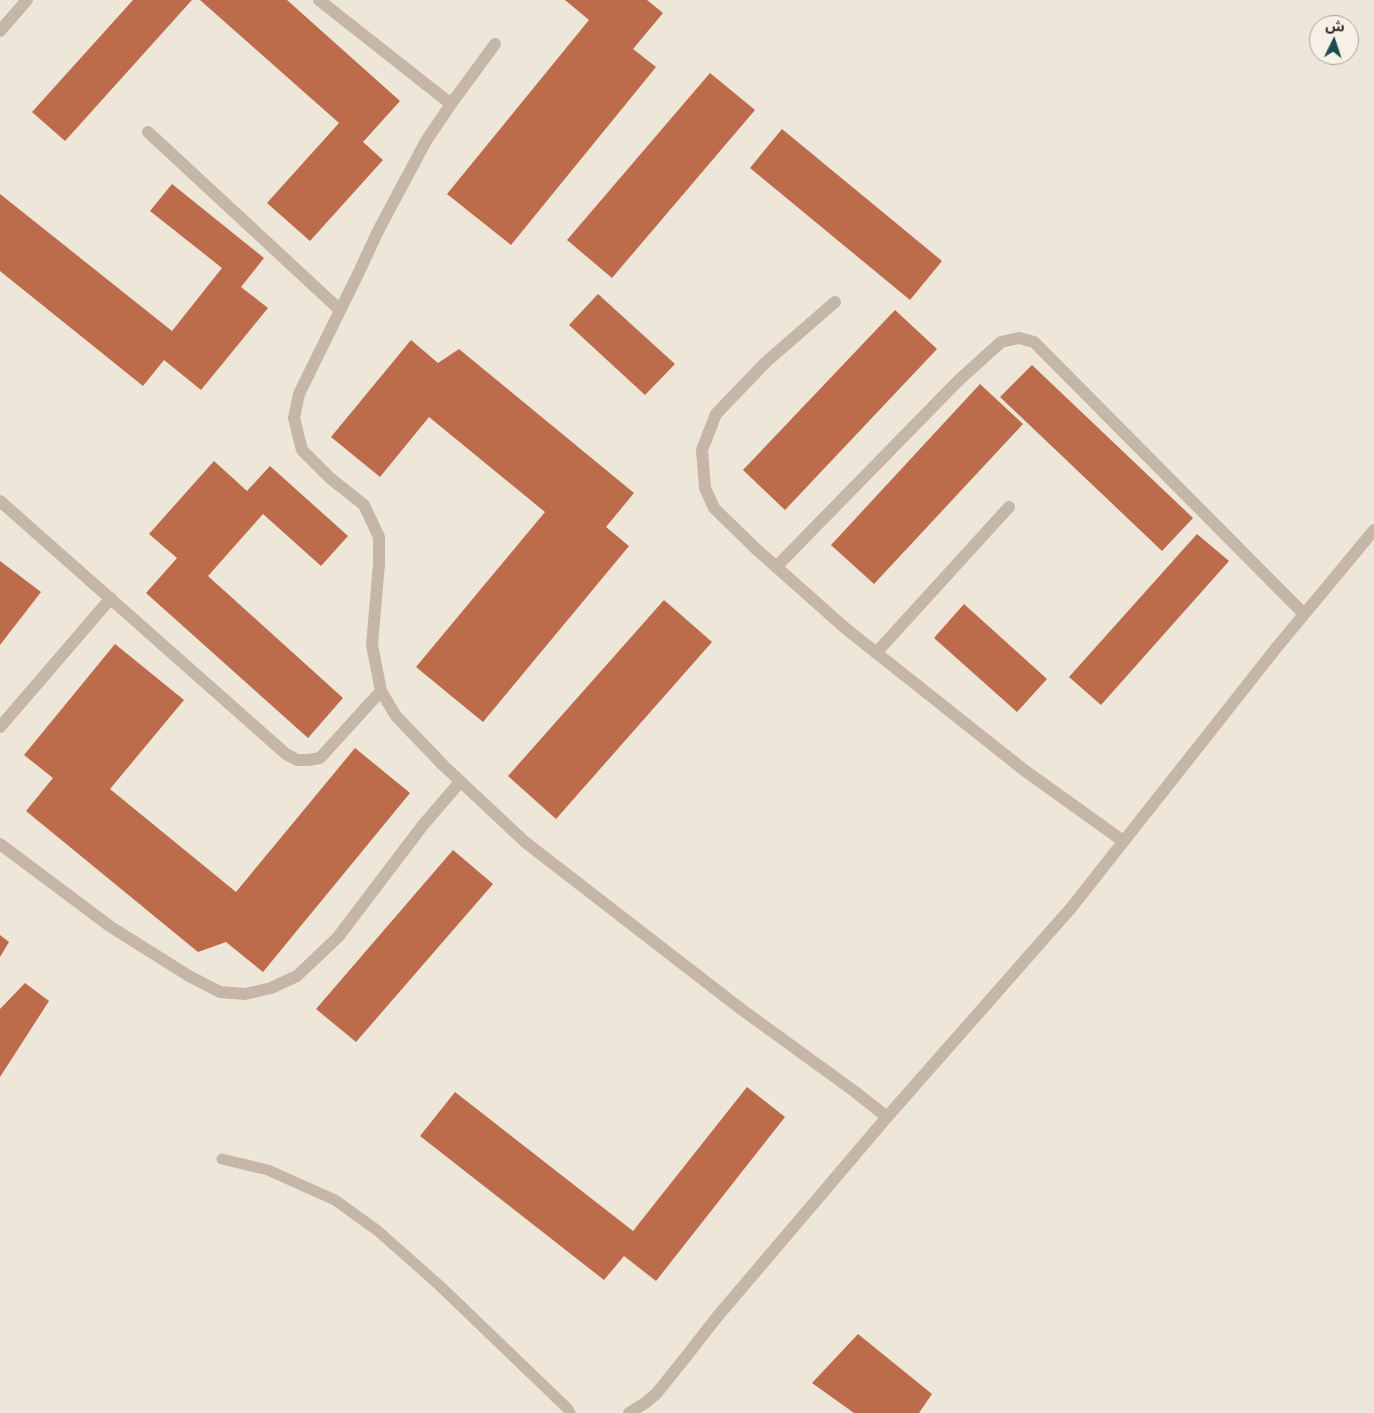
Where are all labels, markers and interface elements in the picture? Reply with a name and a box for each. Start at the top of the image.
north arrow [1309,15,1359,65]
text: ش [1325,16,1345,36]

